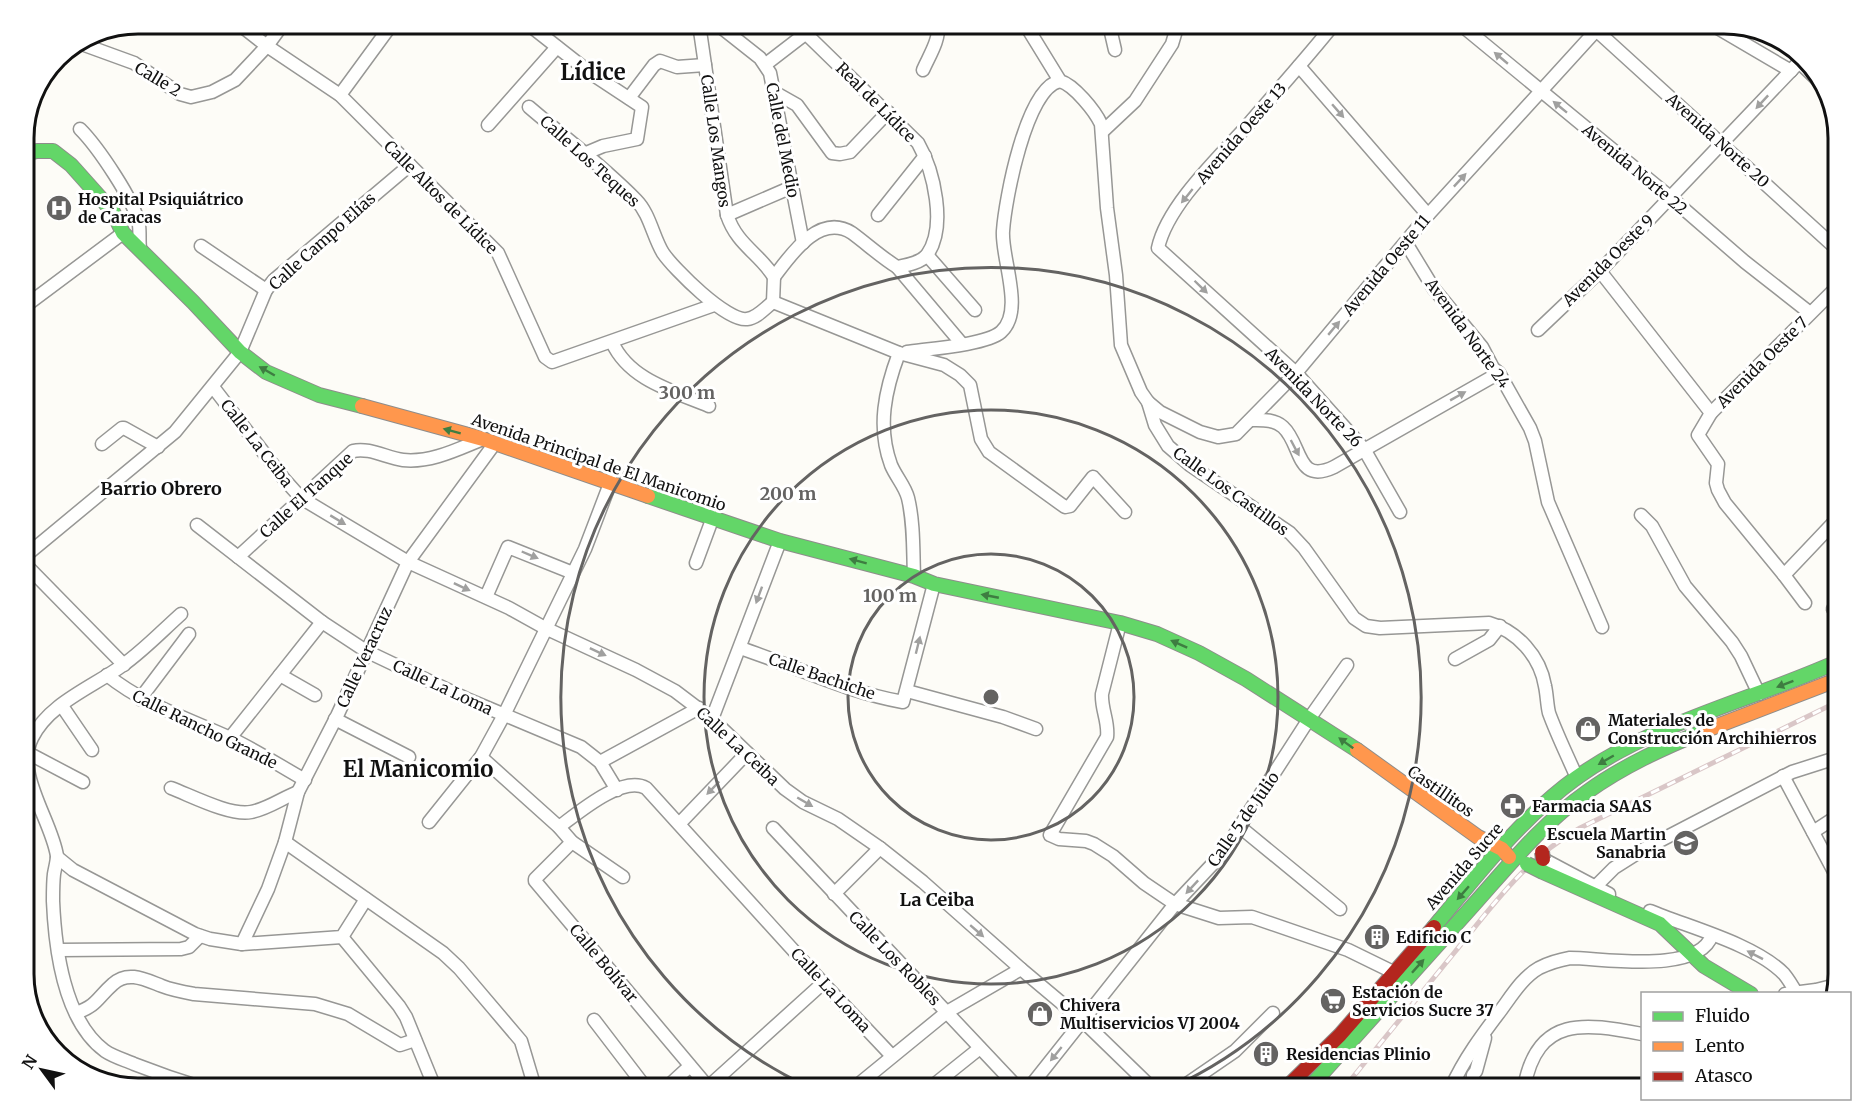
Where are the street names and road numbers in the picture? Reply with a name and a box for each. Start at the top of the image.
street label: Calle 2 [131,57,185,101]
street label: Real de Lídice [832,58,920,146]
street label: Calle Los Mangos [697,73,735,209]
street label: Avenida Oeste 13 [1191,78,1290,189]
street label: Calle del Medio [762,81,804,199]
street label: Avenida Norte 20 [1662,88,1774,192]
street label: Calle Los Teques [536,111,644,211]
street label: Avenida Norte 22 [1578,119,1692,219]
street label: Calle Altos de Lídice [380,136,502,258]
street label: Calle Campo Elías [265,188,379,294]
street label: Avenida Oeste 11 [1337,210,1434,320]
street label: Avenida Oeste 9 [1557,210,1658,311]
street label: Avenida Norte 24 [1421,273,1515,392]
street label: Avenida Oeste 7 [1711,312,1812,413]
street label: Avenida Norte 26 [1261,342,1367,451]
street label: Calle La Ceiba [216,395,298,491]
street label: Avenida Principal de El Manicomio [468,409,729,515]
street label: Calle Los Castillos [1169,442,1293,540]
street label: Calle El Tanque [255,448,357,542]
street label: Calle Veracruz [332,603,396,711]
street label: Calle Bachiche [766,648,878,704]
street label: Calle La Loma [390,655,497,719]
street label: Calle Rancho Grande [129,685,281,773]
street label: Calle La Ceiba [692,703,784,790]
street label: Castillitos [1404,761,1478,821]
street label: Calle 5 de Julio [1203,768,1283,870]
street label: Avenida Sucre [1420,819,1507,914]
street label: Calle Los Robles [845,907,945,1009]
street label: Calle Bolívar [565,920,643,1006]
street label: Calle La Loma [787,944,875,1037]

